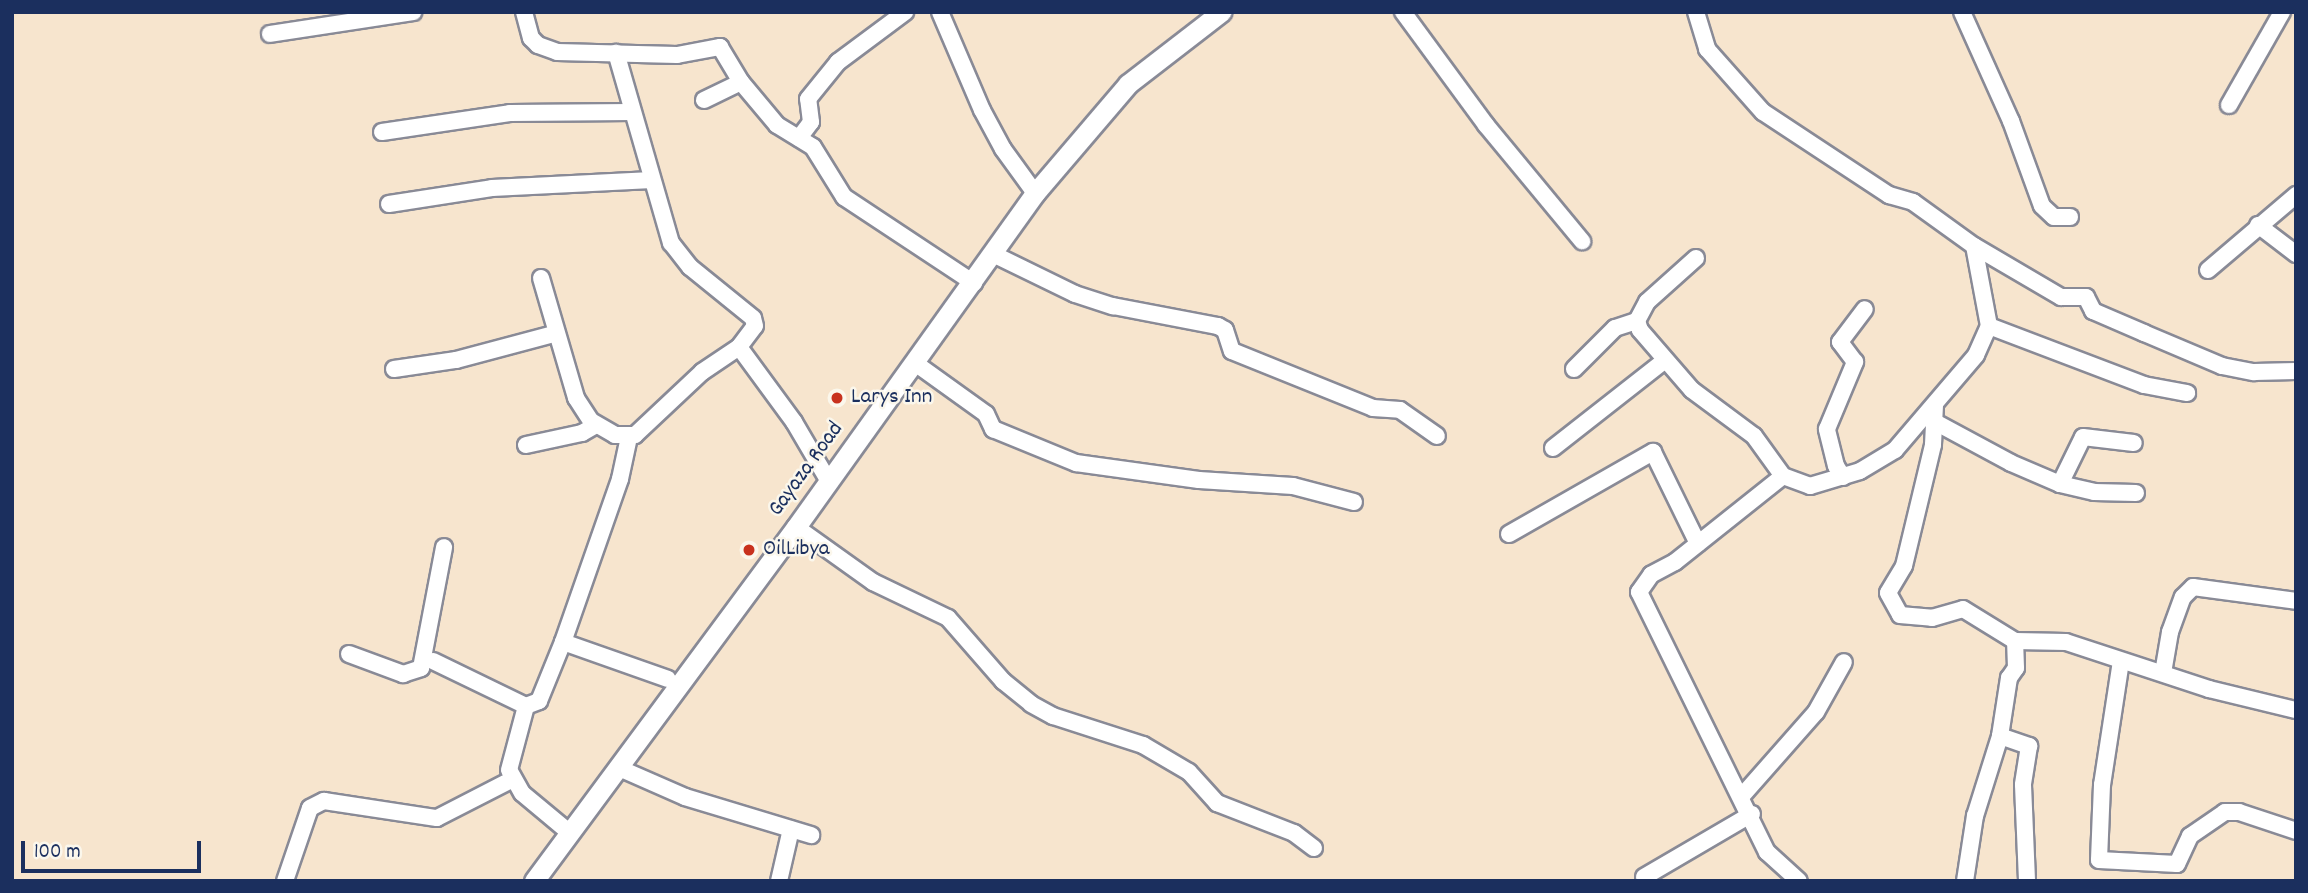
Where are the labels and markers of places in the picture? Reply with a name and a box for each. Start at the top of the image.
place label: Larys Inn [851,384,932,412]
marker: Larys Inn [829,390,845,406]
place label: OilLibya [763,536,830,564]
marker: OilLibya [741,542,757,558]

